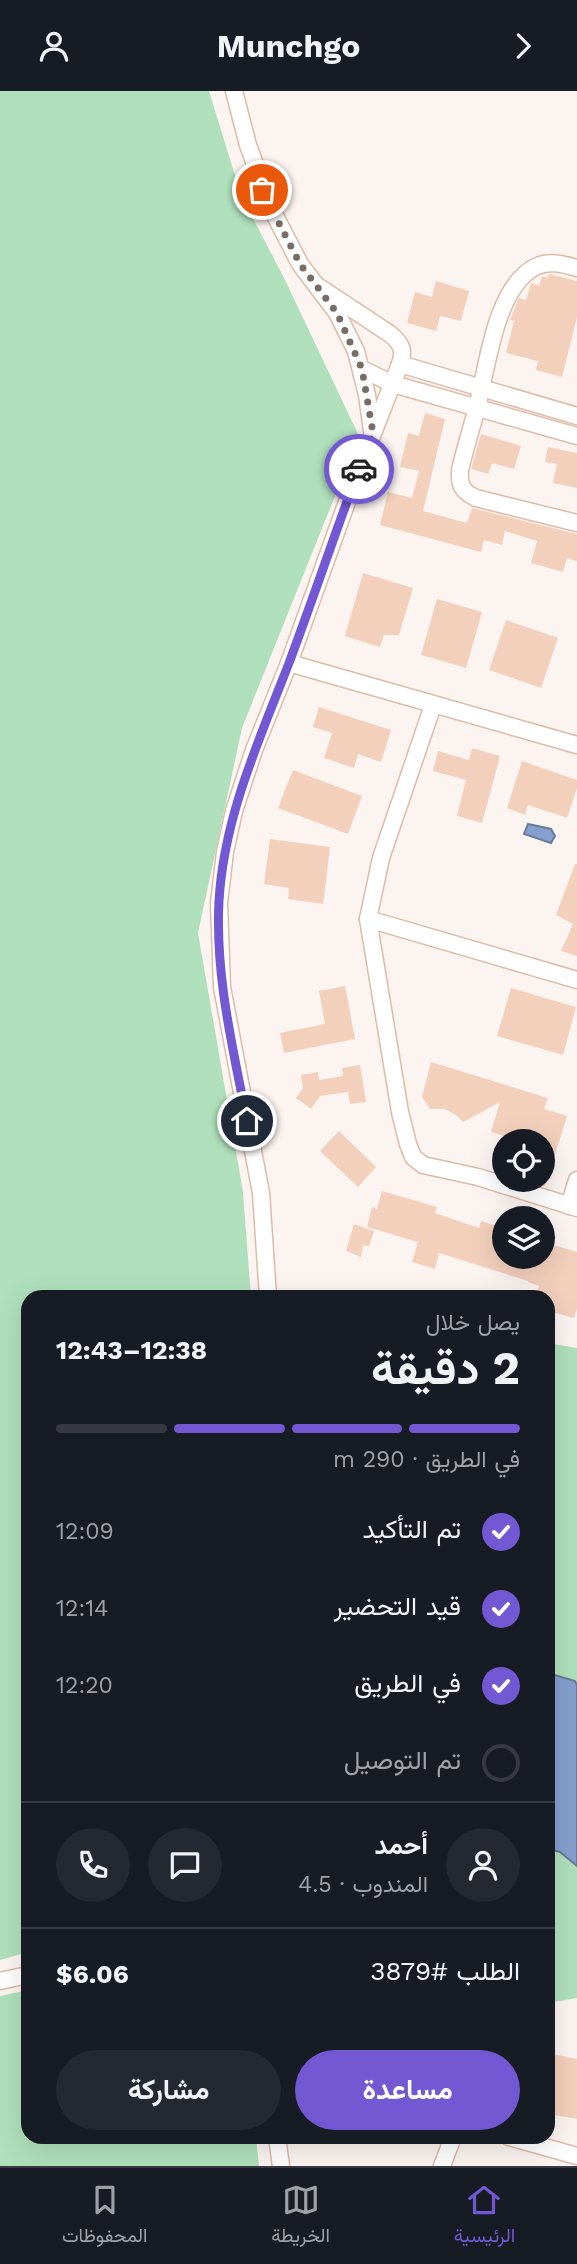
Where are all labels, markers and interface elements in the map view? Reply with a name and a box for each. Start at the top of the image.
icon: person [35,27,73,65]
text: Munchgo [217,27,360,65]
icon: forward [504,27,542,65]
pin [232,160,292,220]
icon: bag [243,171,281,209]
courier [324,434,394,504]
icon: car [340,450,378,488]
pin [217,1091,277,1151]
icon: home [228,1102,266,1140]
map controls [492,1129,555,1269]
button: locate [492,1129,555,1192]
button: layers [492,1206,555,1269]
text: يصل خلال [426,1309,520,1336]
text: 12:38–12:43 [56,1335,207,1365]
text: 2 دقيقة [371,1341,520,1395]
text: في الطريق · 290 m [333,1446,520,1473]
icon: check [482,1513,520,1551]
text: تم التأكيد [363,1514,461,1544]
text: 12:09 [56,1518,114,1545]
icon: check [482,1590,520,1628]
text: قيد التحضير [334,1591,461,1621]
text: 12:14 [56,1595,108,1622]
icon: check [482,1667,520,1705]
text: في الطريق [354,1668,461,1698]
text: 12:20 [56,1672,113,1699]
text: تم التوصيل [344,1745,461,1775]
button: phone [56,1828,130,1902]
button: chat [148,1828,222,1902]
button: person [446,1828,520,1902]
text: أحمد [375,1830,428,1860]
text: المندوب · 4.5 [298,1871,428,1898]
text: الطلب #3879 [370,1956,520,1986]
text: $6.06 [56,1959,129,1989]
button: مشاركة [56,2050,281,2130]
button: مساعدة [295,2050,520,2130]
tab: المحفوظات [62,2181,147,2252]
tab: الخريطة [271,2181,330,2252]
tab: الرئيسية [454,2181,515,2252]

